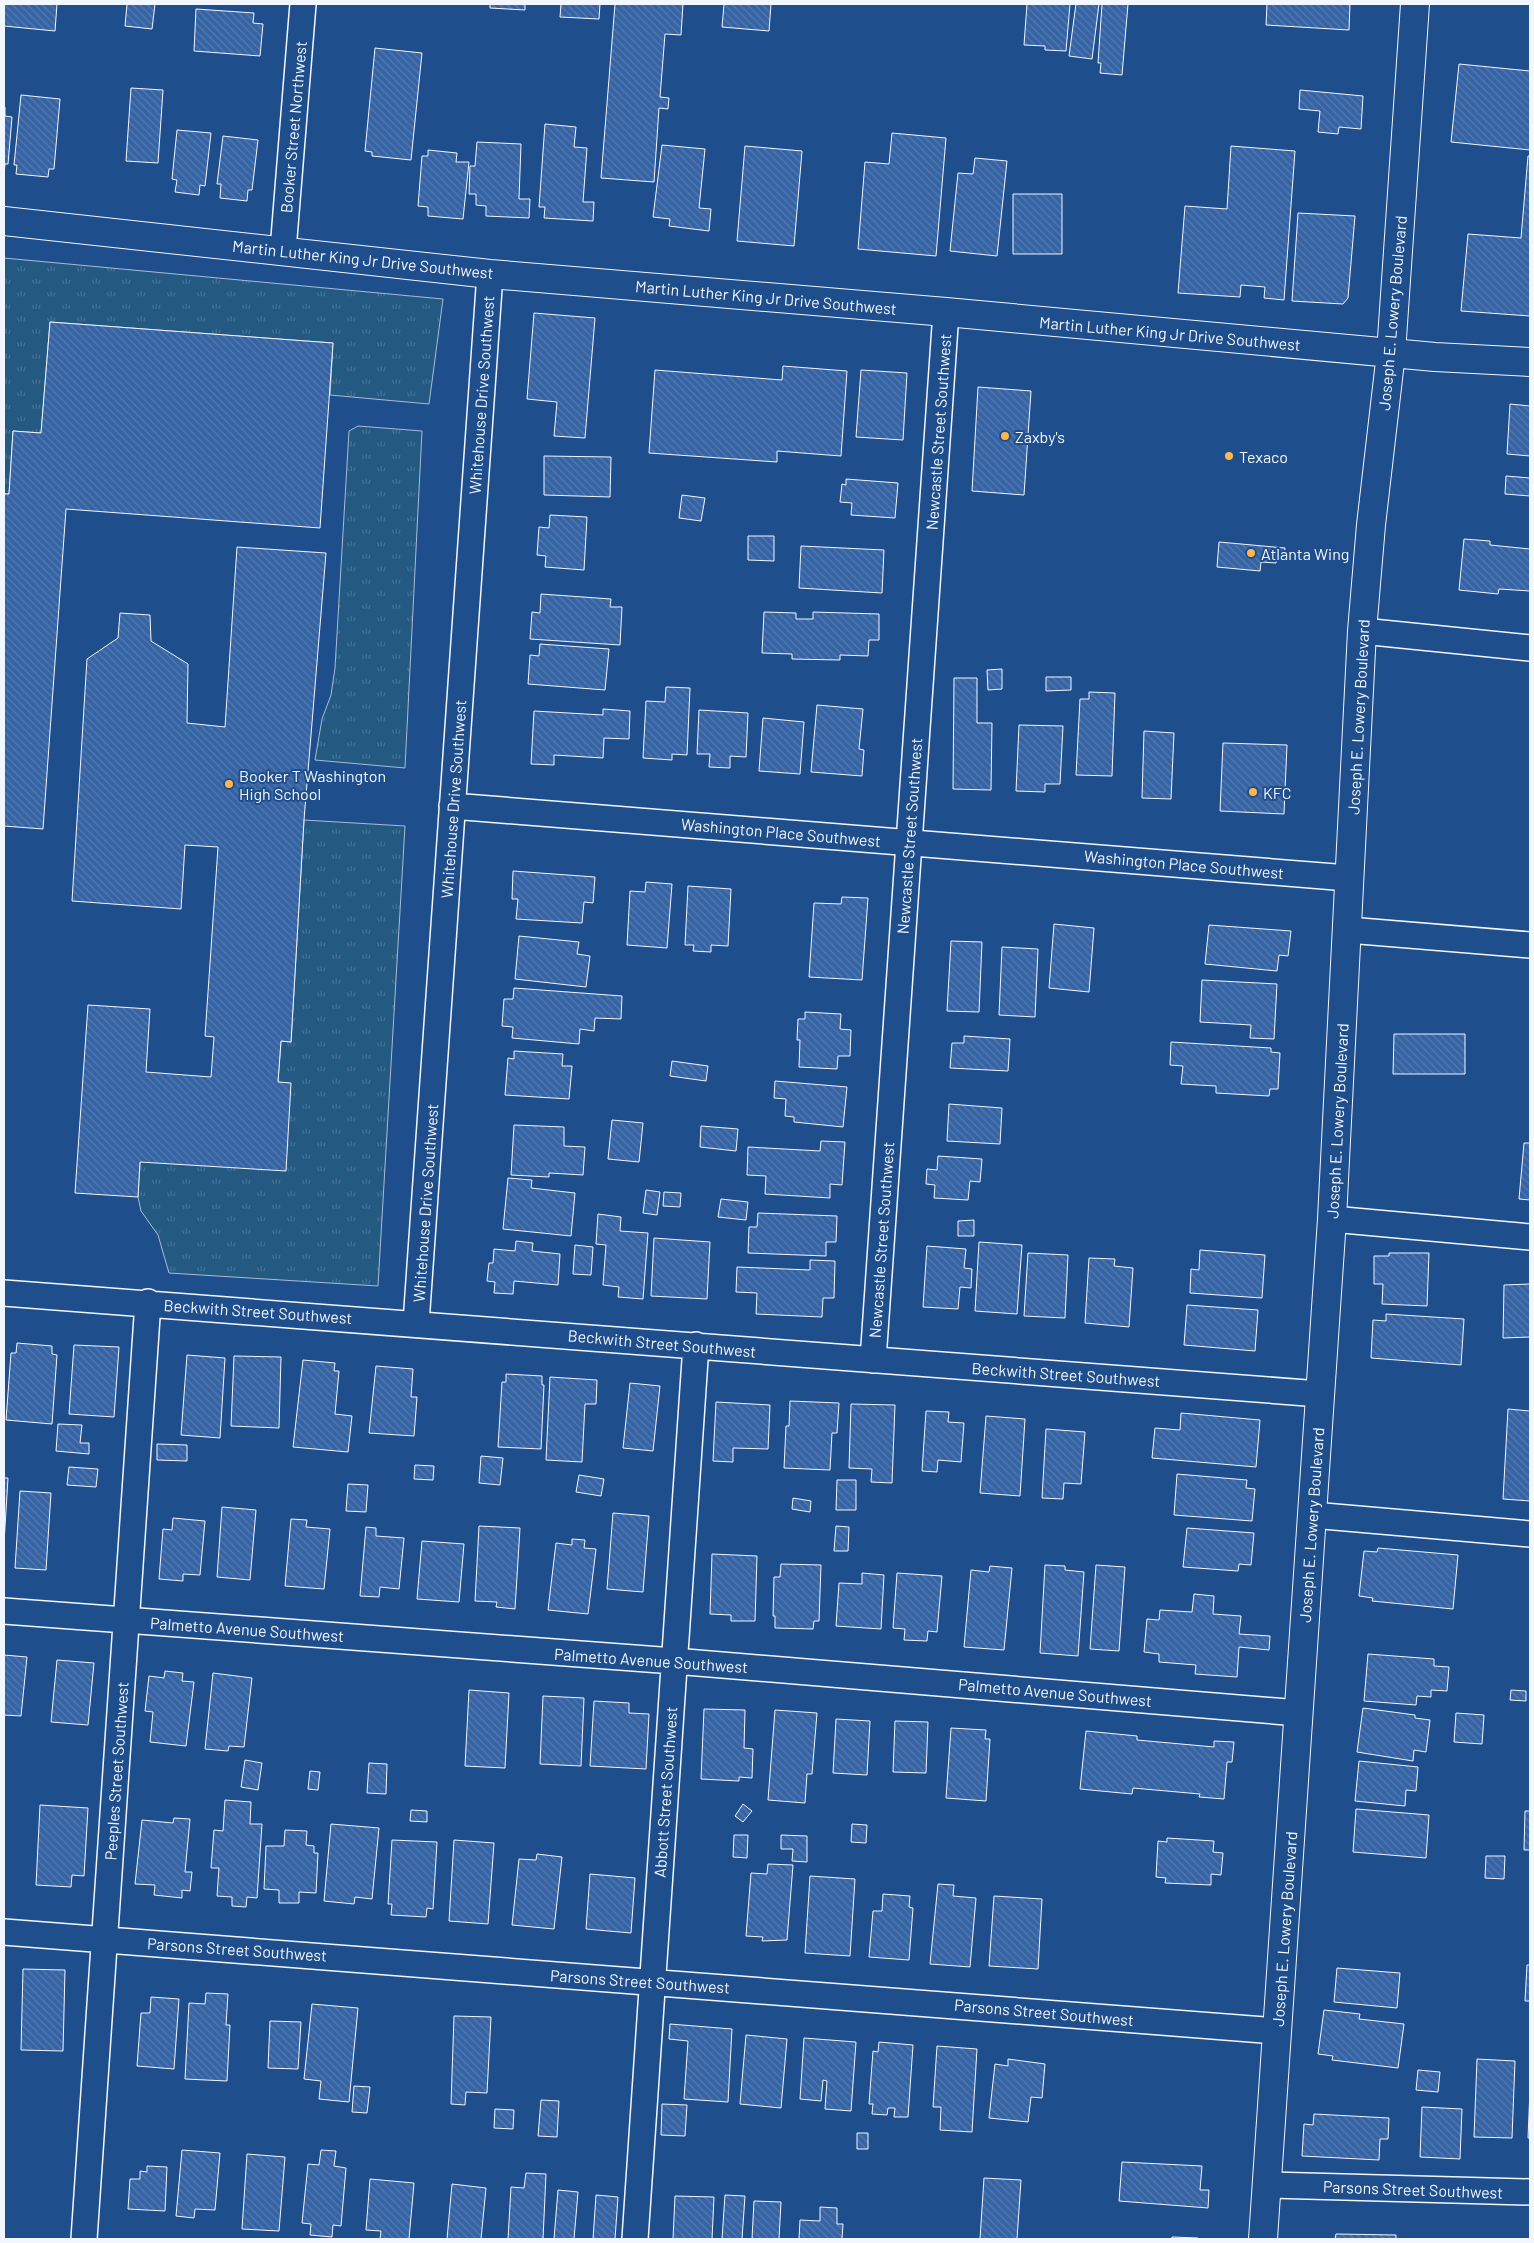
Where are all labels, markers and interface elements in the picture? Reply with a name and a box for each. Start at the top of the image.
street label: Booker Street Northwest [276,40,310,214]
street label: Joseph E. Lowery Boulevard [1374,215,1410,411]
street label: Martin Luther King Jr Drive Southwest [232,236,494,282]
street label: Martin Luther King Jr Drive Southwest [634,276,898,318]
street label: Whitehouse Drive Southwest [465,295,497,495]
street label: Martin Luther King Jr Drive Southwest [1038,312,1302,354]
street label: Newcastle Street Southwest [922,333,954,531]
place label: Zaxby's [1015,427,1065,446]
marker: Zaxby's [999,430,1011,442]
place label: Texaco [1239,447,1288,466]
marker: Texaco [1223,450,1235,462]
place label: Atlanta Wing [1261,544,1349,563]
marker: Atlanta Wing [1245,547,1257,559]
street label: Joseph E. Lowery Boulevard [1343,619,1373,815]
street label: Whitehouse Drive Southwest [437,699,469,899]
street label: Newcastle Street Southwest [893,737,925,935]
place label: Booker T Washington High School [239,766,386,803]
marker: Booker T Washington High School [223,778,235,790]
place label: KFC [1263,783,1292,802]
marker: KFC [1247,786,1259,798]
street label: Washington Place Southwest [680,814,882,850]
street label: Washington Place Southwest [1083,846,1285,882]
street label: Joseph E. Lowery Boulevard [1322,1023,1352,1219]
street label: Whitehouse Drive Southwest [409,1103,441,1303]
street label: Newcastle Street Southwest [865,1141,897,1339]
street label: Beckwith Street Southwest [163,1295,353,1327]
street label: Beckwith Street Southwest [567,1325,757,1361]
street label: Beckwith Street Southwest [971,1358,1161,1390]
street label: Joseph E. Lowery Boulevard [1295,1427,1327,1623]
street label: Palmetto Avenue Southwest [149,1613,345,1645]
street label: Palmetto Avenue Southwest [553,1644,749,1676]
street label: Palmetto Avenue Southwest [957,1674,1153,1710]
street label: Peeples Street Southwest [100,1681,132,1861]
street label: Abbott Street Southwest [650,1706,680,1878]
street label: Joseph E. Lowery Boulevard [1268,1831,1300,2027]
street label: Parsons Street Southwest [146,1933,328,1965]
street label: Parsons Street Southwest [549,1965,731,1997]
street label: Parsons Street Southwest [953,1995,1135,2029]
street label: Parsons Street Southwest [1323,2176,1503,2202]

